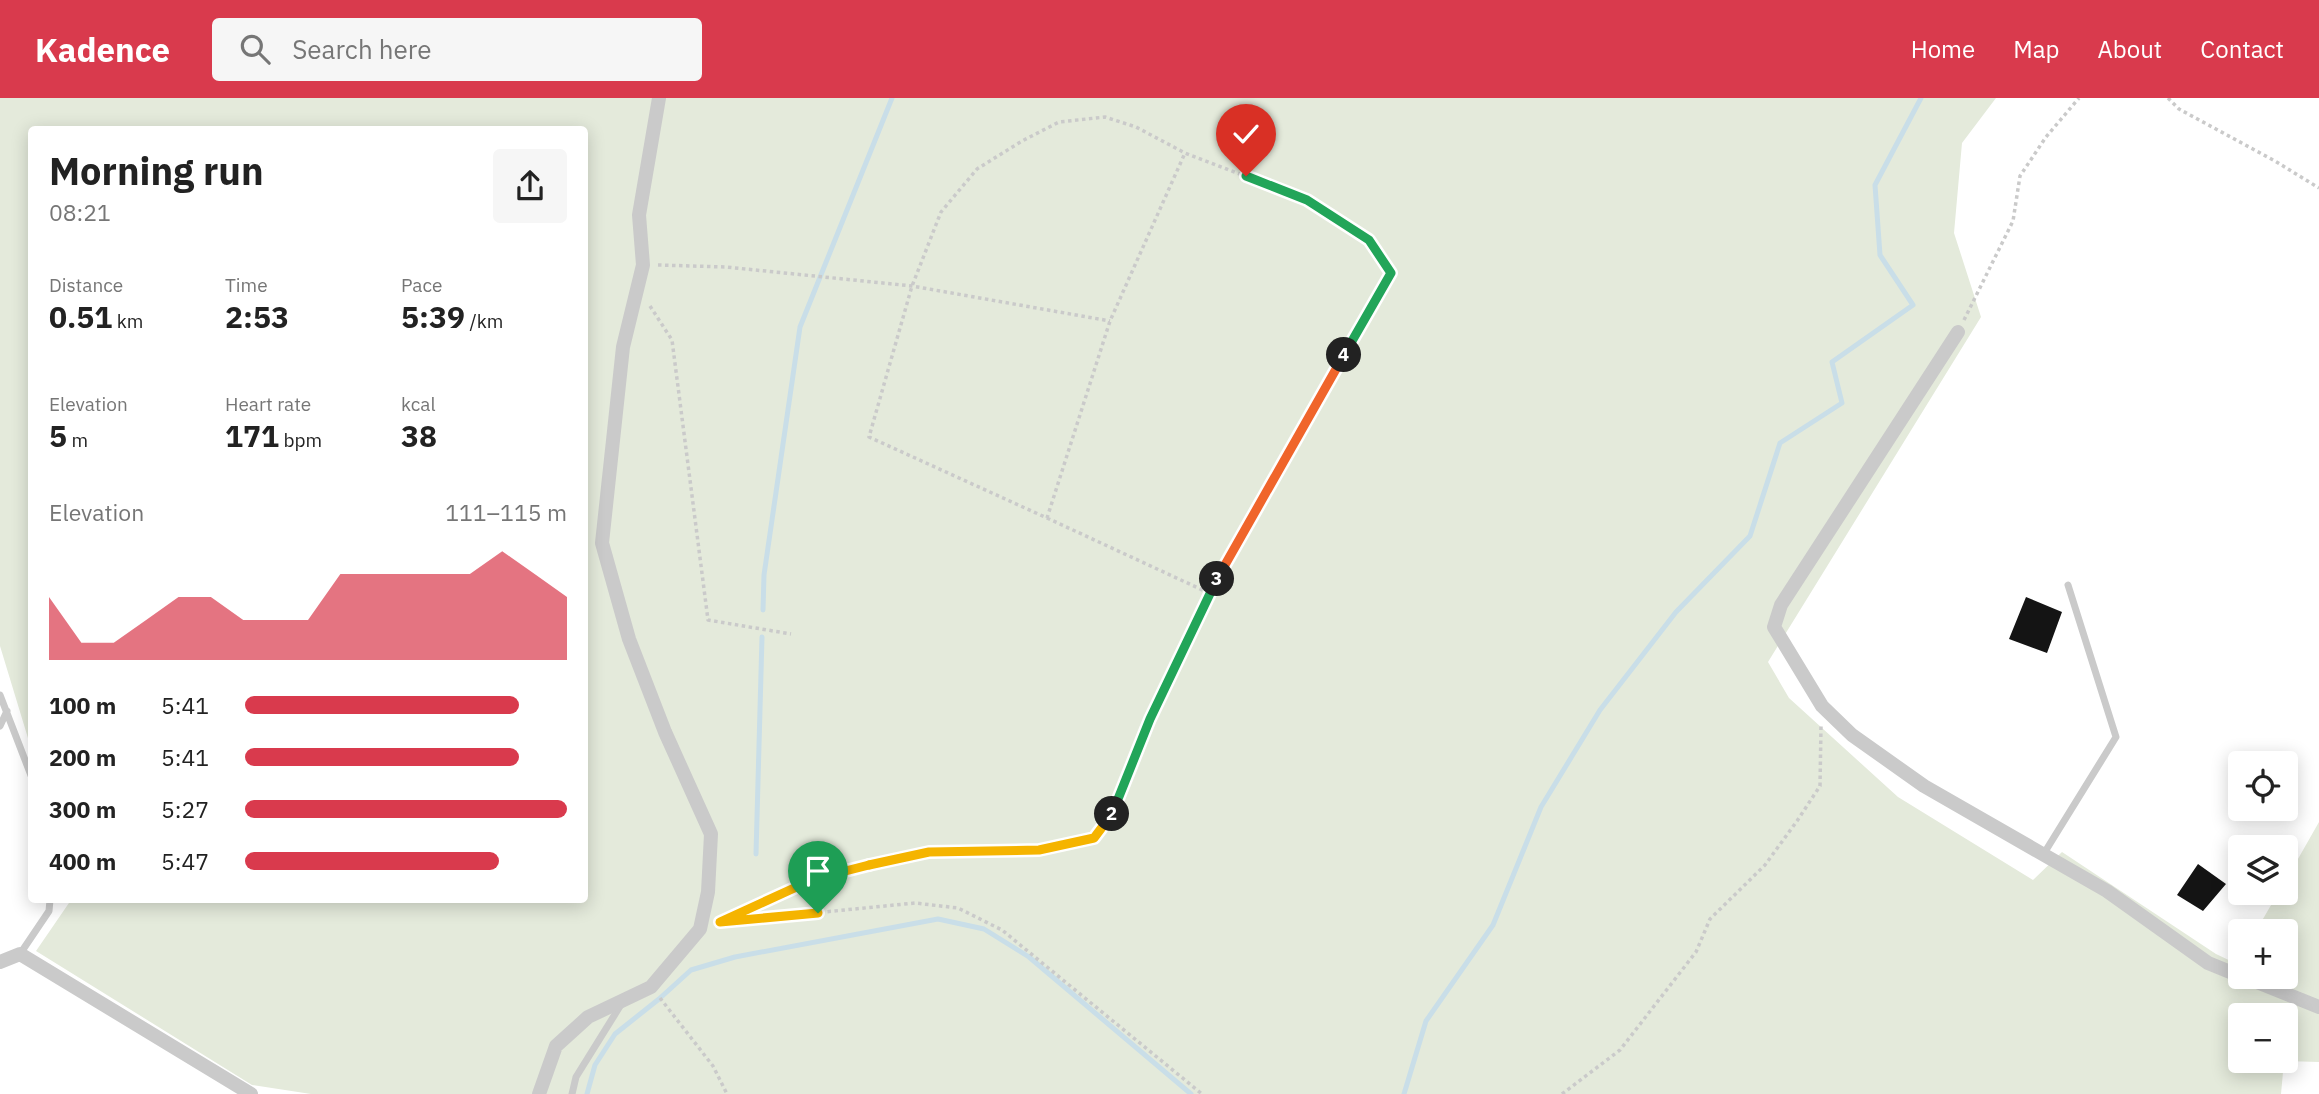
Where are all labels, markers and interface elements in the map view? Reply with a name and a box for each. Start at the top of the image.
search box [212,18,702,81]
text: Kadence [35,28,170,71]
icon: search [236,30,274,68]
text: Search here [292,32,432,66]
text: Home [1911,33,1975,65]
text: Map [2013,33,2059,65]
text: About [2097,33,2162,65]
text: Contact [2200,33,2284,65]
pin [1216,104,1276,176]
icon: check [1227,115,1265,153]
text: Morning run [49,146,264,195]
button: share [493,149,567,223]
text: 08:21 [49,197,111,227]
text: Distance [49,273,123,297]
text: Time [225,273,268,297]
text: Pace [401,273,442,297]
text: 0.51 [49,297,112,336]
text: 2:53 [225,297,289,336]
text: 5:39 [401,297,465,336]
text: km [112,309,143,333]
text: /km [465,309,503,333]
pin: 4 [1326,338,1362,372]
text: 4 [1338,342,1349,366]
text: Elevation [49,392,128,416]
text: Heart rate [225,392,311,416]
text: kcal [401,392,436,416]
text: 5 [49,416,67,455]
text: 171 [225,416,279,455]
text: 38 [401,416,437,455]
text: m [67,428,88,452]
text: bpm [279,428,322,452]
text: Elevation [49,497,144,527]
text: 111–115 m [445,497,567,527]
pin: 3 [1200,561,1234,596]
text: 3 [1211,566,1222,590]
text: 100 m [49,690,116,720]
text: 5:41 [161,690,209,720]
text: 200 m [49,742,116,772]
text: 5:41 [161,742,209,772]
map controls [2228,751,2298,1073]
button: locate [2228,751,2298,821]
text: 300 m [49,794,116,824]
text: 5:27 [161,794,209,824]
pin: 2 [1094,796,1130,832]
text: 2 [1106,801,1117,825]
button: layers [2228,835,2298,905]
pin [788,841,848,913]
text: 400 m [49,846,116,876]
text: 5:47 [161,846,209,876]
icon: arrive [799,852,837,890]
button: + [2228,919,2298,989]
button: − [2228,1003,2298,1073]

